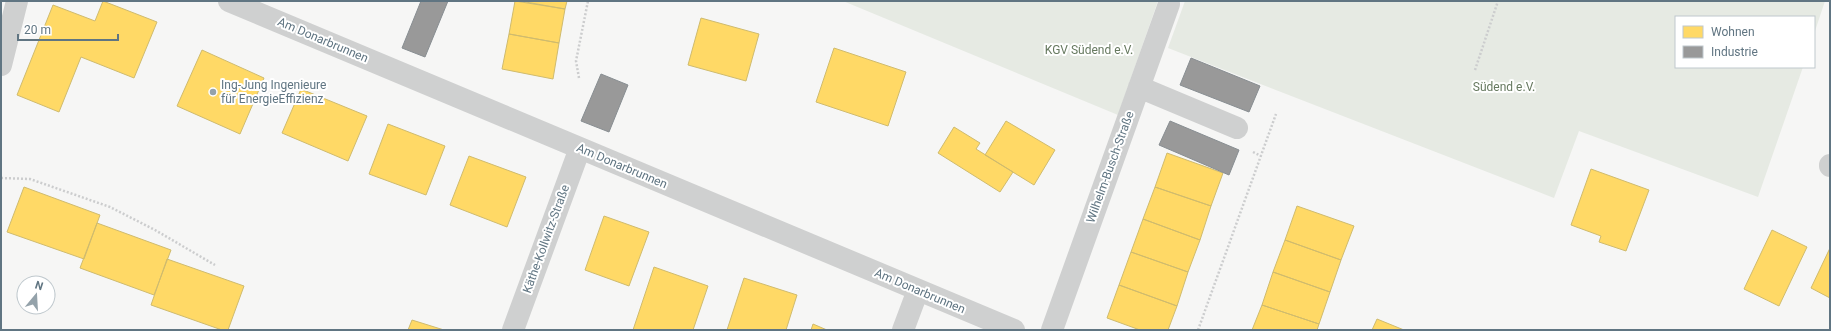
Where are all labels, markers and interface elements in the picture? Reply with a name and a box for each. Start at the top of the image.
street label: Am Donarbrunnen [276,15,370,65]
scale bar [18,16,118,42]
legend [1675,16,1815,68]
text: 20 m [24,23,51,37]
text: Wohnen [1711,25,1755,39]
park label: KGV Südend e.V. [1045,43,1133,57]
text: Industrie [1711,45,1758,59]
place label: Ing-Jung Ingenieure für EnergieEffizienz [221,78,326,106]
park label: Südend e.V. [1473,80,1535,94]
marker: Ing-Jung Ingenieure für EnergieEffizienz [208,87,218,97]
street label: Wilhelm-Busch-Straße [1083,109,1137,225]
street label: Am Donarbrunnen [575,141,669,191]
street label: Käthe-Kollwitz-Straße [520,183,572,295]
street label: Am Donarbrunnen [873,266,967,316]
north arrow [16,275,56,315]
text: N [33,279,45,293]

